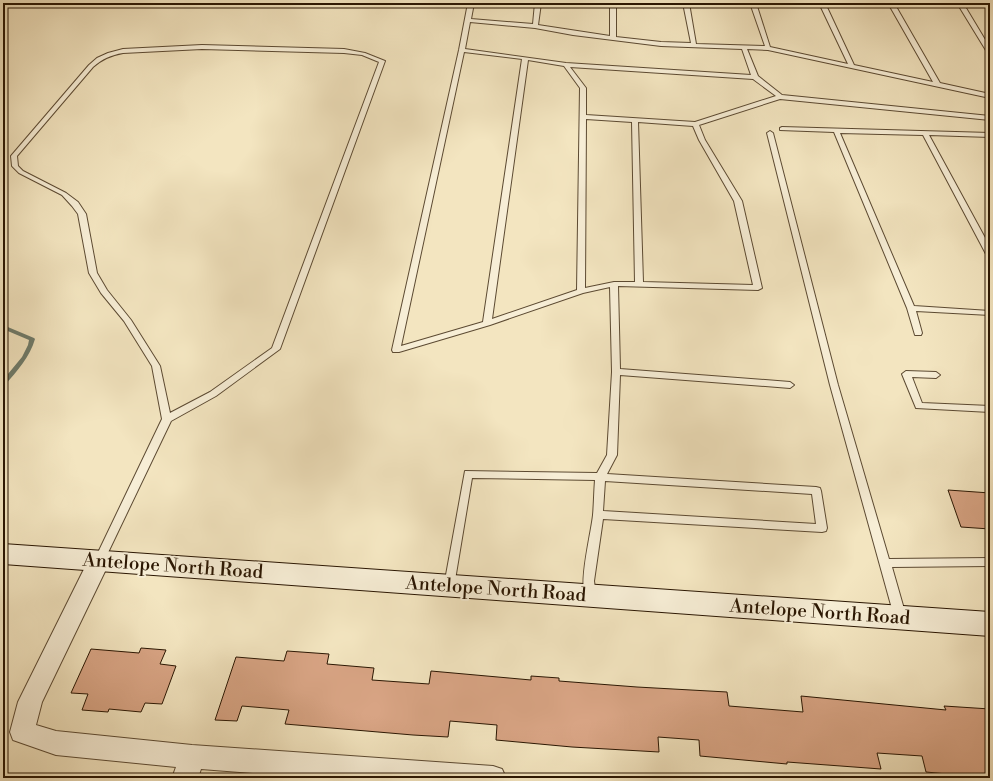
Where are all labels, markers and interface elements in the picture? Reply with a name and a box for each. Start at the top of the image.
street label: Antelope North Road [81,548,264,584]
street label: Antelope North Road [404,571,587,607]
street label: Antelope North Road [728,594,911,630]

